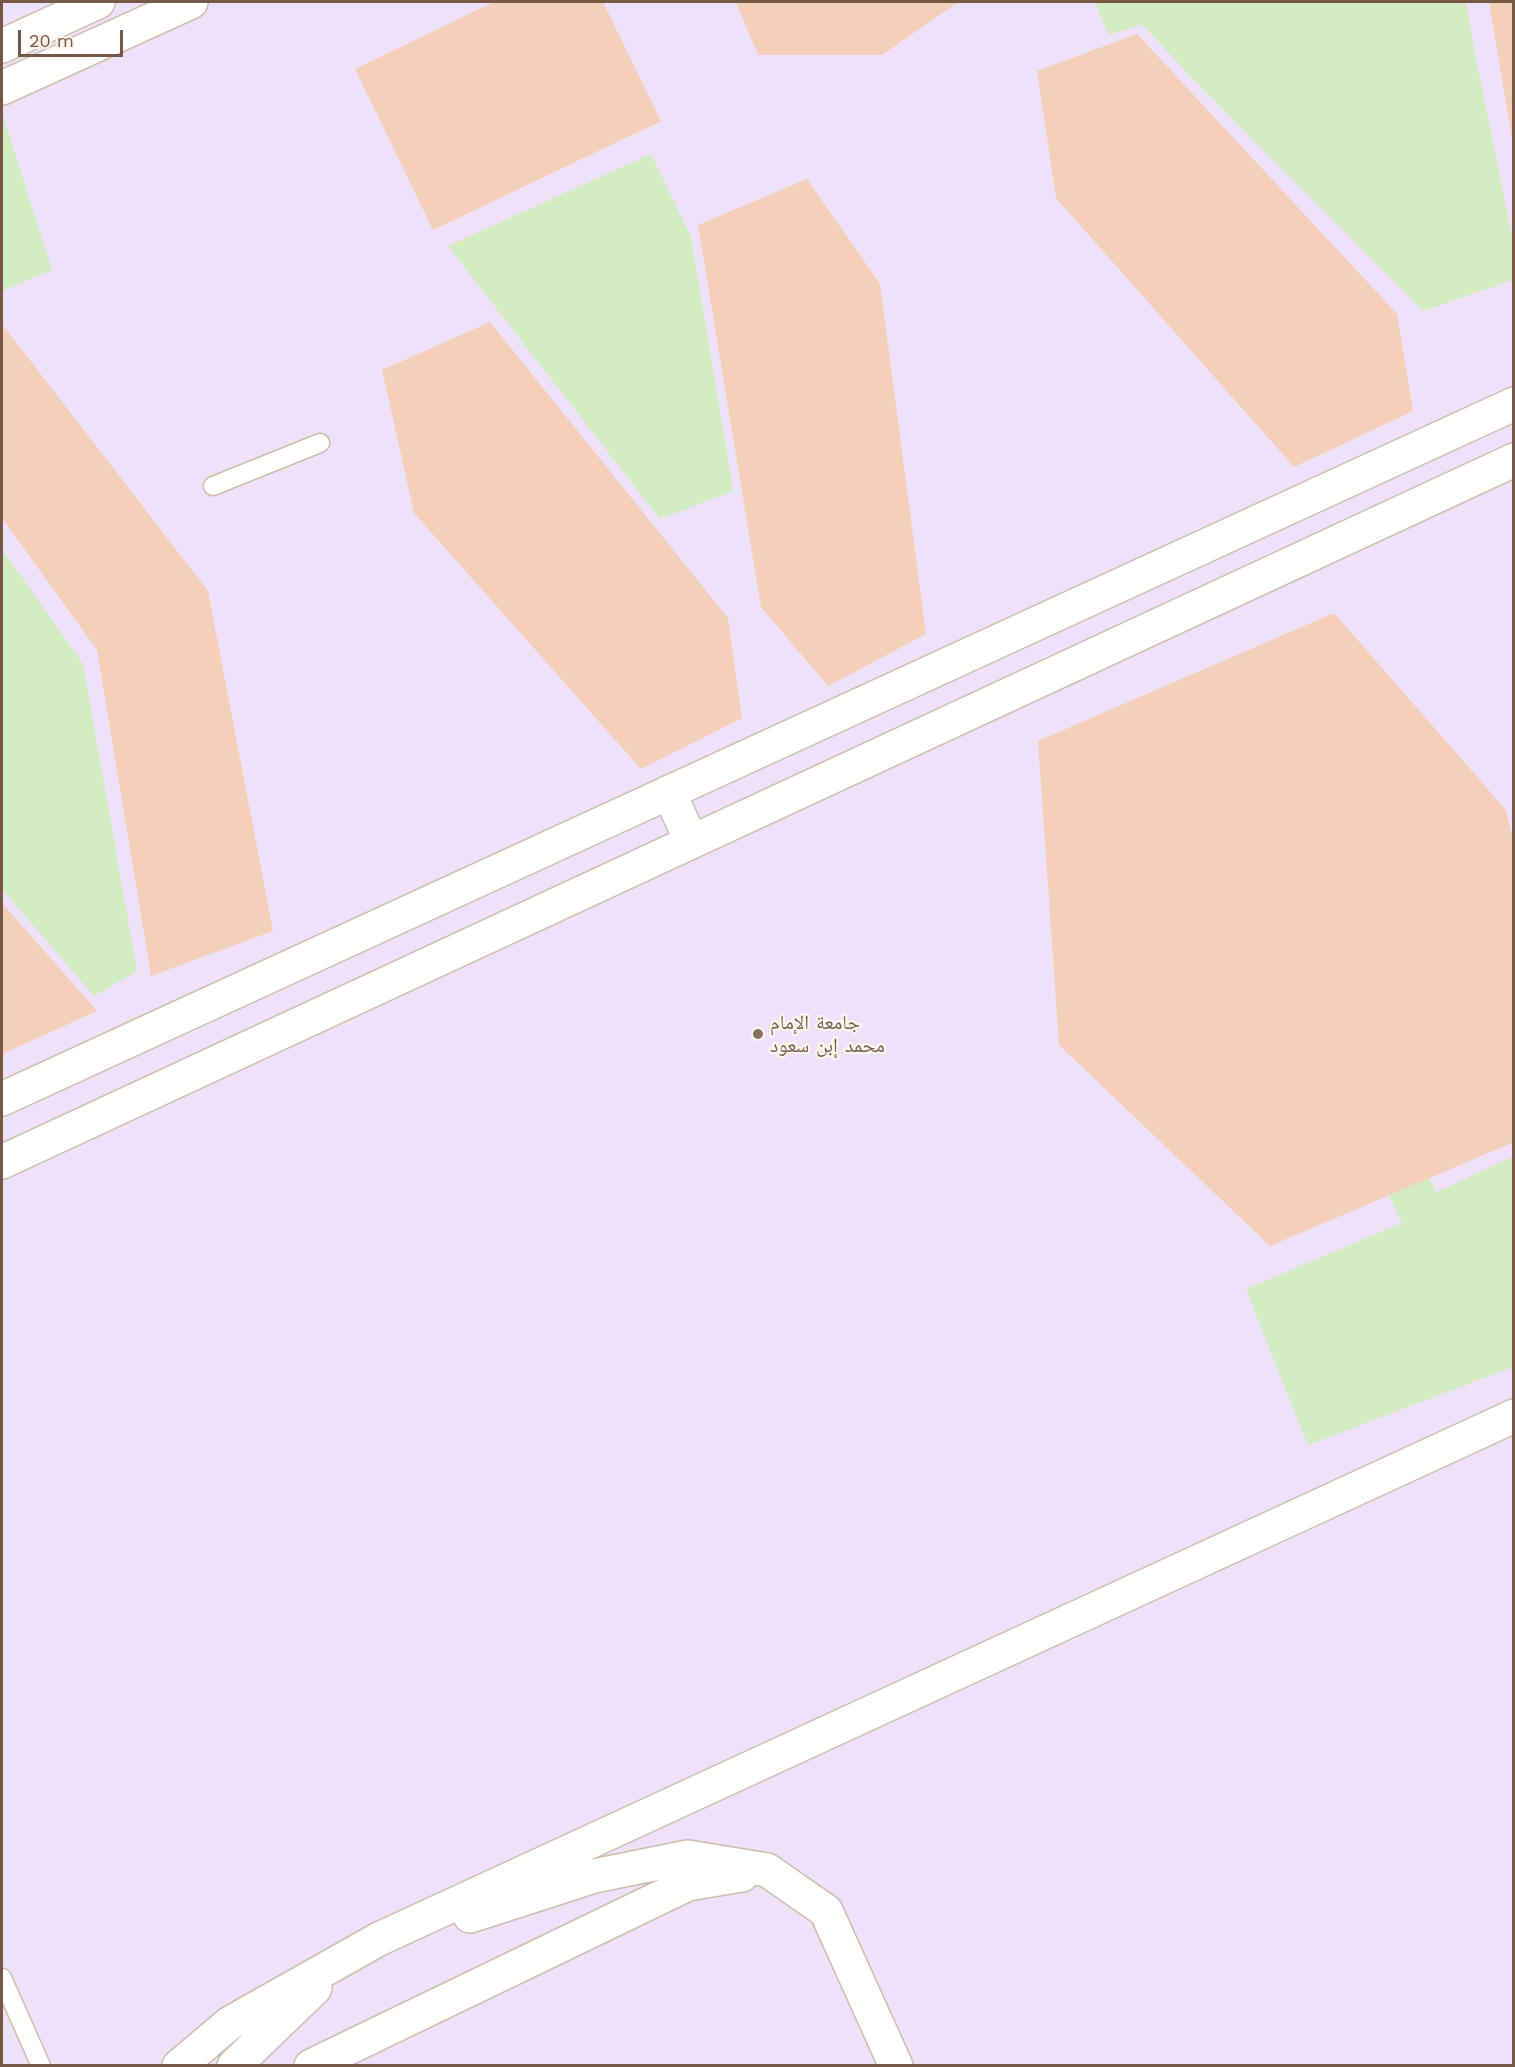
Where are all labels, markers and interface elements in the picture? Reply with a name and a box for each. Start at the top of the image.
scale bar [21,18,126,56]
text: 20 m [29,30,74,51]
place label: جامعة الإمام محمد إبن سعود [770,1011,885,1058]
marker: جامعة الإمام محمد إبن سعود [751,1027,765,1041]

